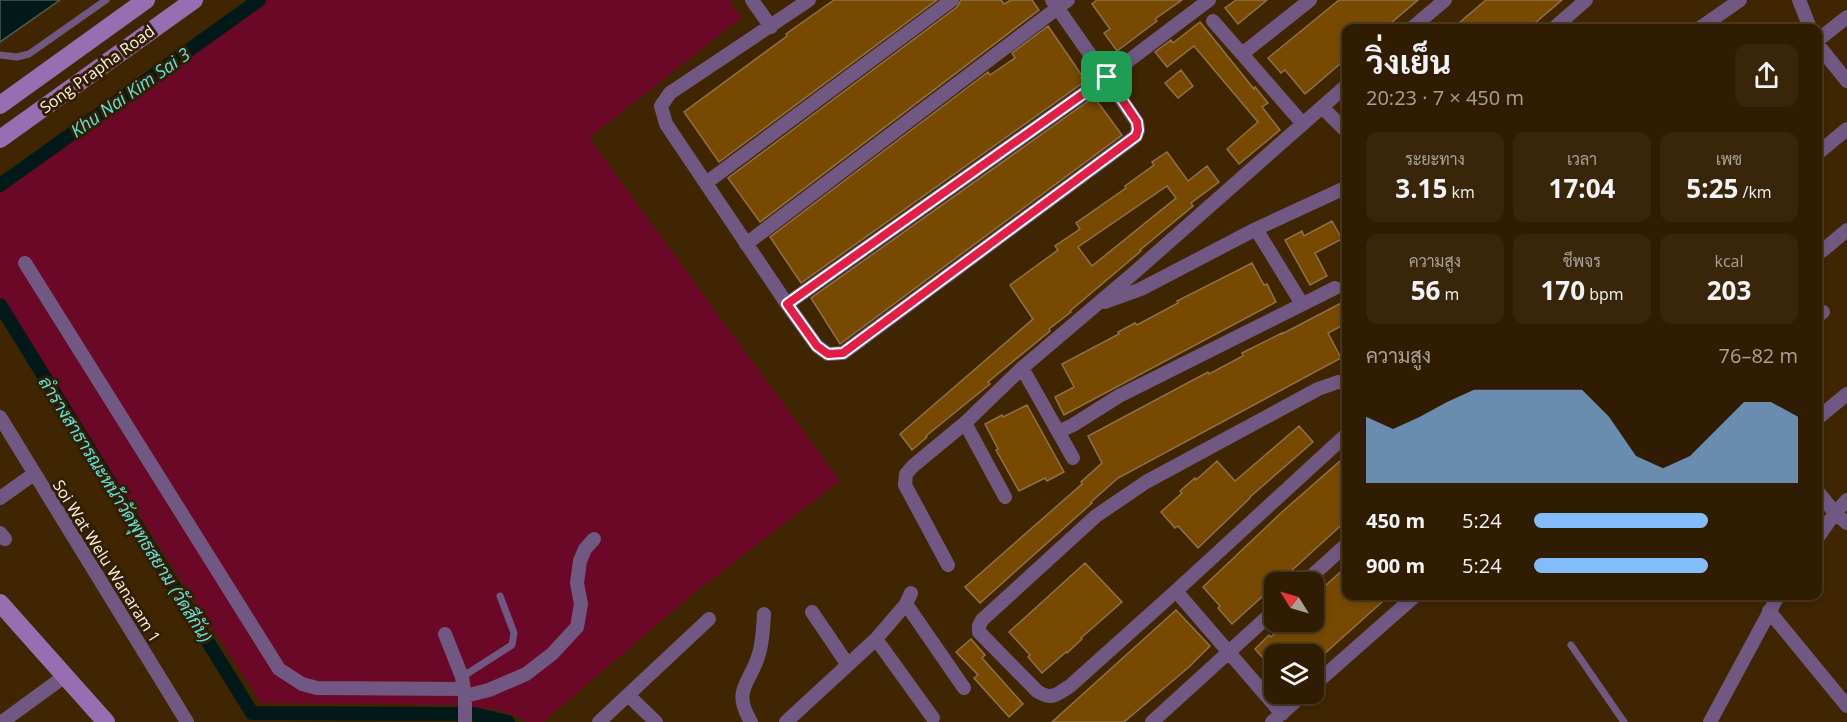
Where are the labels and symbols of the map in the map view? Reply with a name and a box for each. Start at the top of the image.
street label: Song Prapha Road [35,20,159,118]
water label: Khu Nai Kim Sai 3 [65,42,195,142]
pin [1081,51,1132,102]
water label: ลำรางสาธารณะหน้าวัดพุทธสยาม (วัดสีกัน) [33,371,218,647]
street label: Soi Wat Welu Wanaram 1 [48,476,166,646]
north arrow [1264,572,1324,632]

